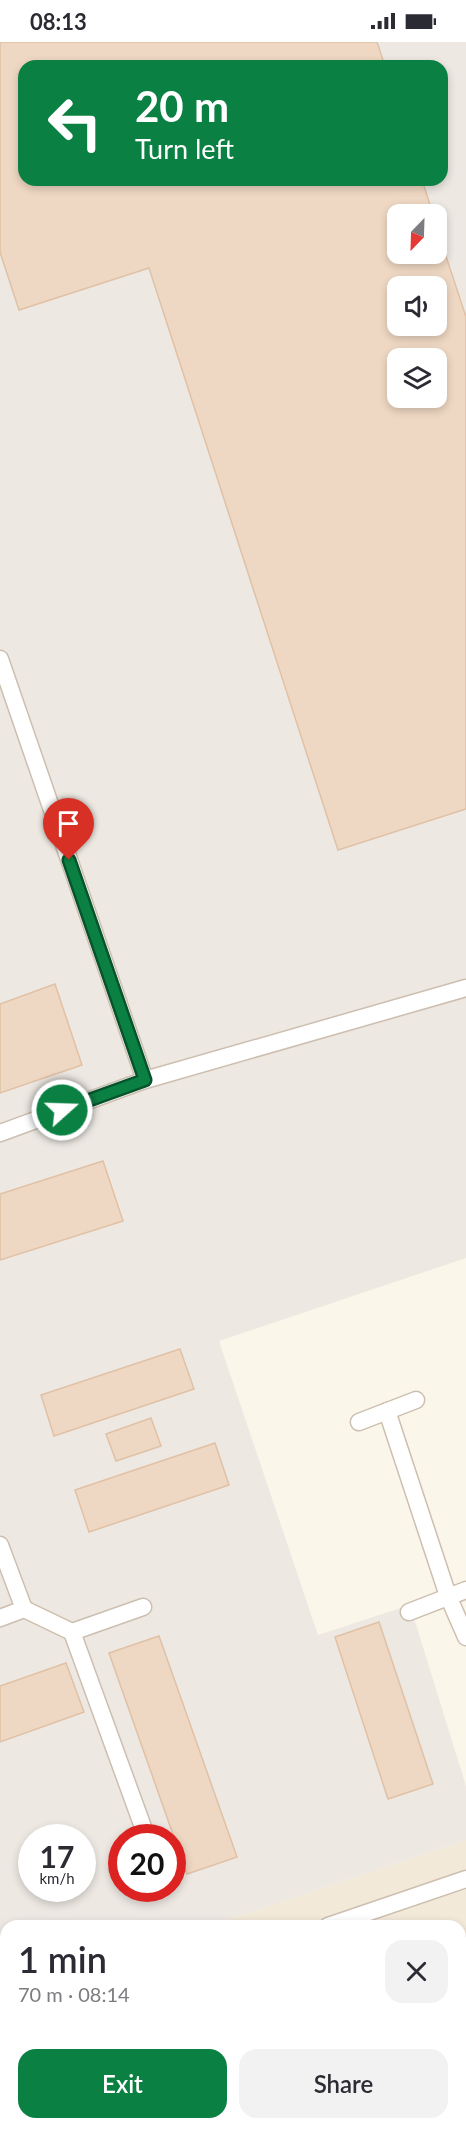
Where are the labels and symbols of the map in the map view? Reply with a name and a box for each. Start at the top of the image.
north arrow [387,204,447,264]
pin [43,798,94,860]
position arrow [30,1078,94,1142]
speed limit sign: 20 [108,1824,186,1902]

